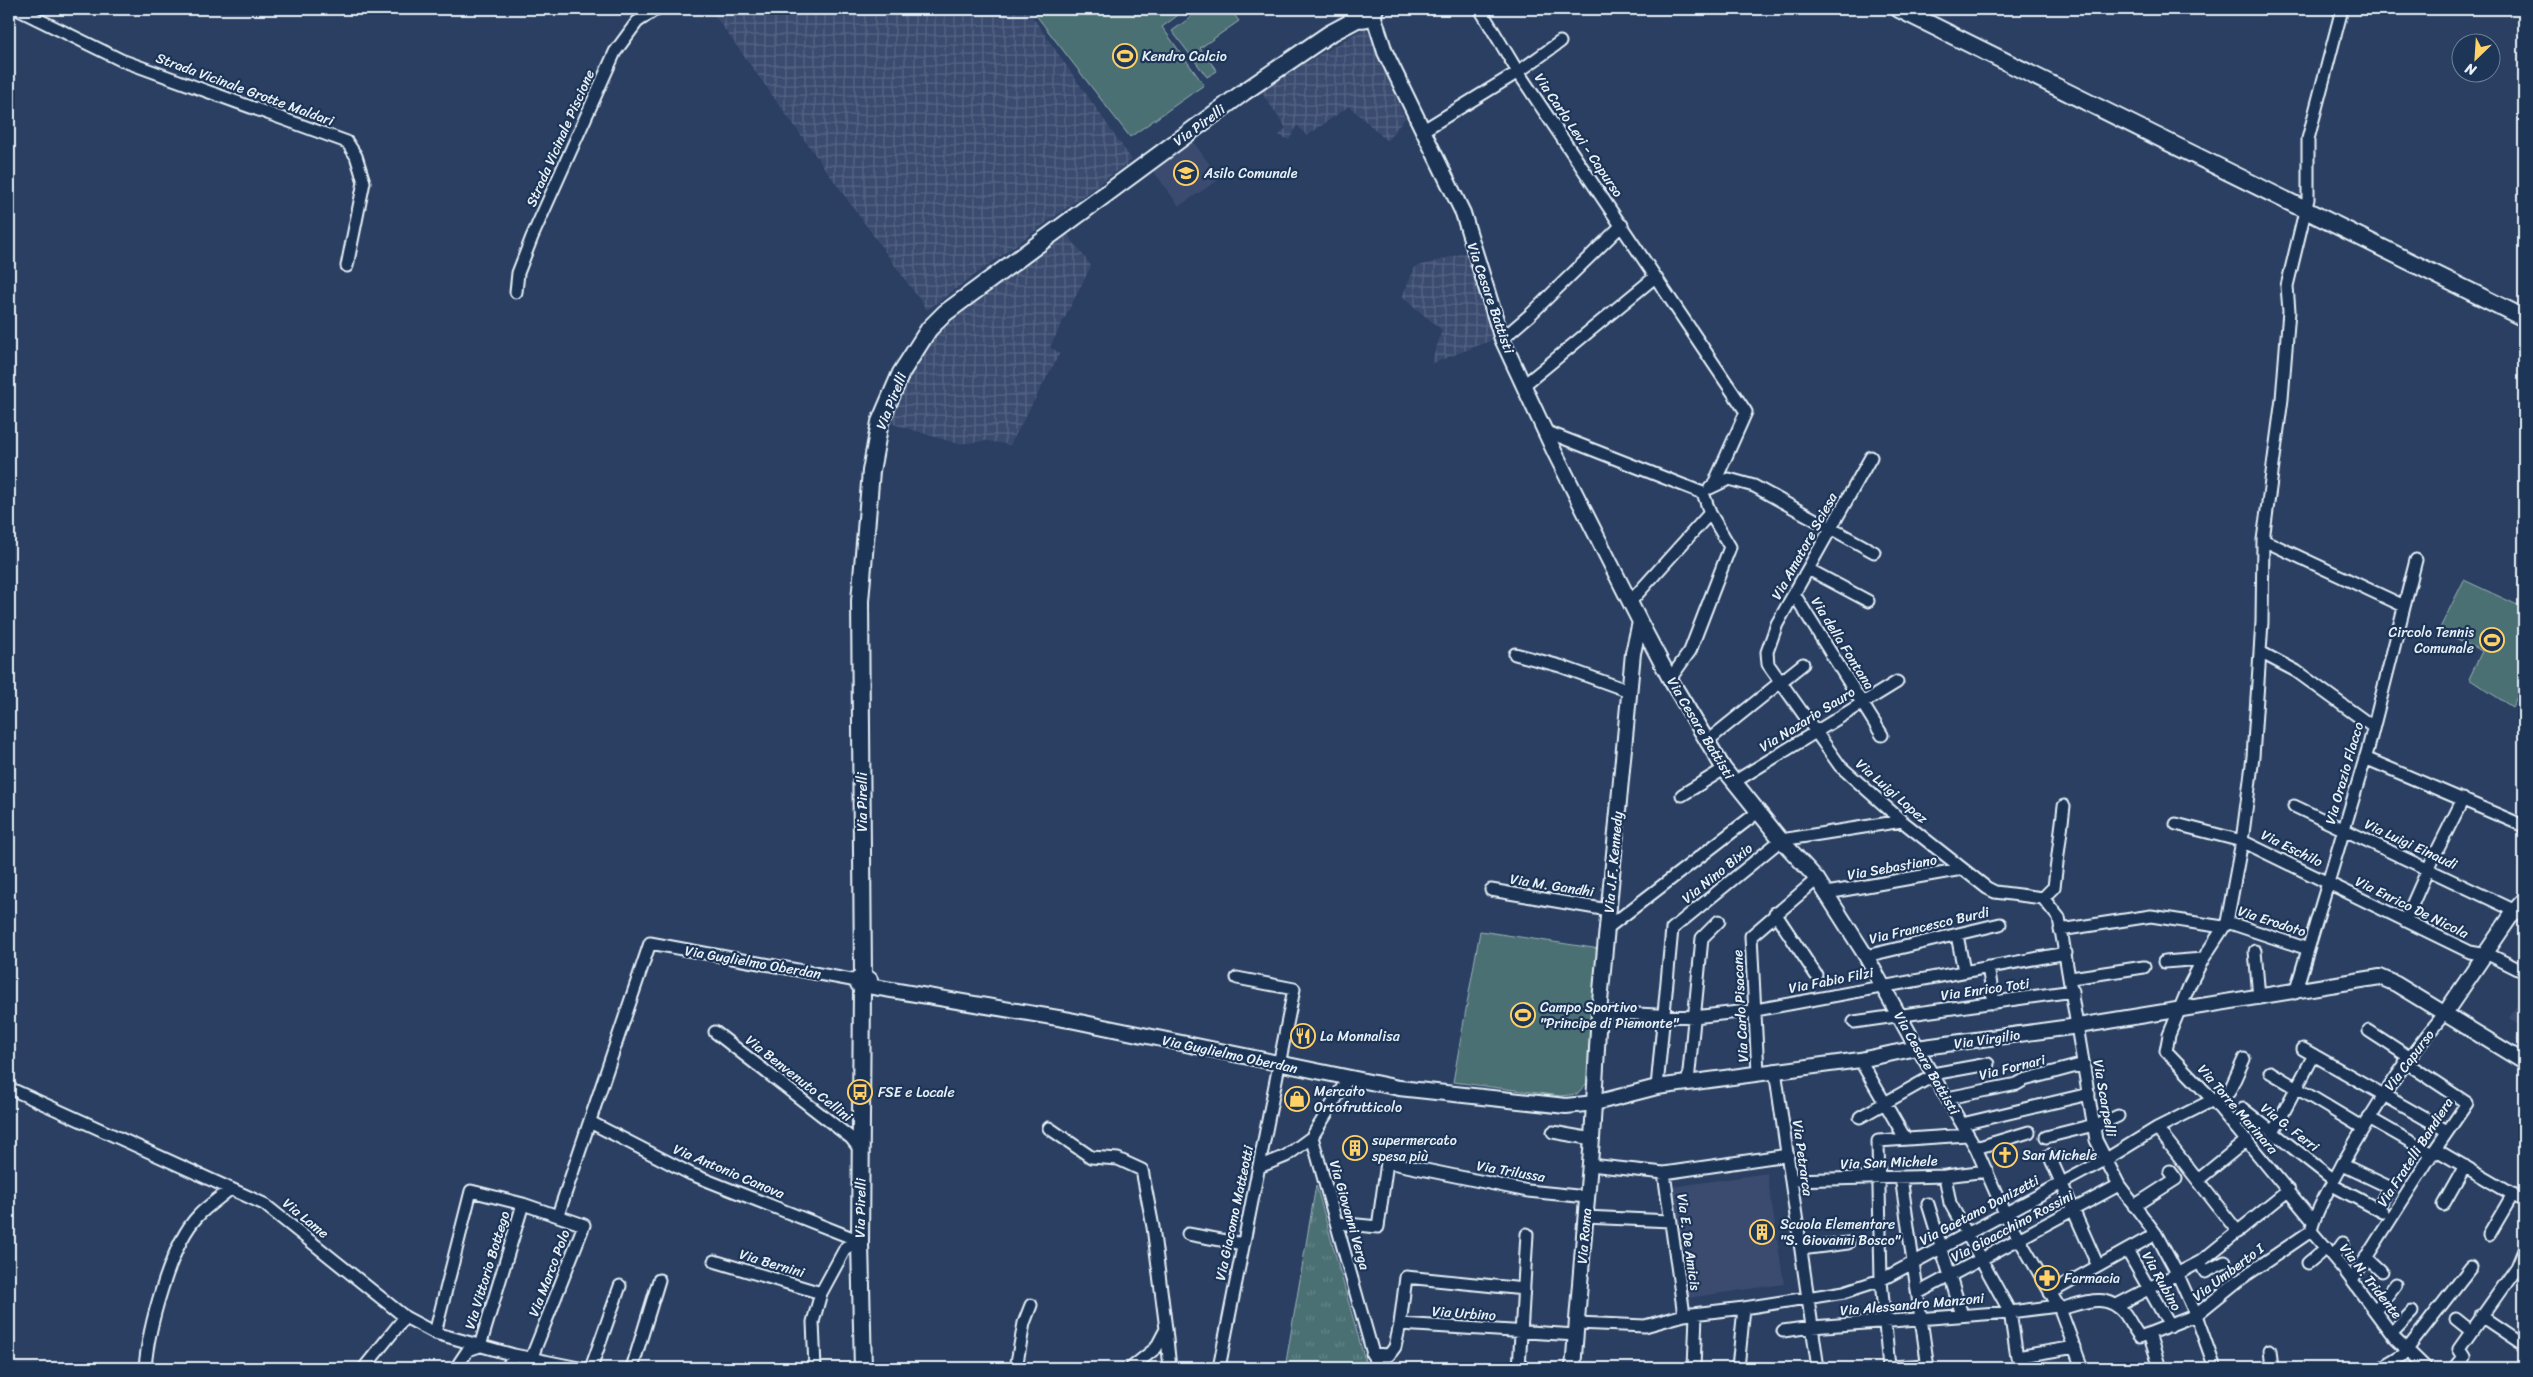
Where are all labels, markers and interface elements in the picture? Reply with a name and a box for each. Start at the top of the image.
north arrow [2450,32,2500,82]
sports icon: Kendro Calcio [1112,43,1138,69]
place label: Kendro Calcio [1142,44,1227,69]
street label: Strada Vicinale Grotte Maldari [152,46,338,134]
text: N [2461,56,2481,83]
street label: Strada Vicinale Piscione [519,65,602,211]
street label: Via Carlo Levi - Capurso [1527,68,1630,203]
street label: Via Pirelli [1168,97,1232,153]
school or university icon: Asilo Comunale [1173,160,1199,186]
place label: Asilo Comunale [1203,161,1298,186]
street label: Via Cesare Battisti [1460,239,1522,358]
street label: Via Pirelli [869,368,915,434]
street label: Via Amatore Sciesa [1764,487,1845,605]
street label: Via della Fontana [1804,592,1881,695]
place label: Circolo Tennis Comunale [2389,620,2474,661]
sports icon: Circolo Tennis Comunale [2479,627,2505,653]
street label: Via Cesare Battisti [1660,672,1742,785]
street label: Via Nazario Sauro [1754,680,1860,759]
street label: Via Orazio Flacco [2318,719,2371,827]
street label: Via Luigi Lopez [1850,752,1934,831]
street label: Via Pirelli [850,771,875,832]
street label: Via J.F. Kennedy [1597,810,1630,914]
street label: Via Luigi Einaudi [2360,812,2463,877]
street label: Via Eschilo [2256,823,2327,874]
street label: Via Nino Bixio [1676,837,1759,910]
street label: Via Sebastiano [1845,847,1939,888]
street label: Via M. Gandhi [1508,867,1597,905]
street label: Via Enrico De Nicola [2351,869,2474,946]
street label: Via Francesco Burdi [1867,899,1993,951]
street label: Via Erodoto [2234,899,2309,944]
street label: Via Guglielmo Oberdan [683,938,823,987]
street label: Via Carlo Pisacane [1725,949,1756,1063]
street label: Via Fabio Filzi [1787,960,1877,1001]
street label: Via Enrico Toti [1939,971,2032,1008]
place label: Campo Sportivo "Principe di Piemonte" [1540,995,1680,1036]
sports icon: Campo Sportivo "Principe di Piemonte" [1510,1002,1536,1028]
street label: Via Cesare Battisti [1887,1007,1967,1121]
street label: Via Virgilio [1952,1022,2022,1057]
restaurant icon: La Monnalisa [1290,1023,1316,1049]
place label: La Monnalisa [1320,1024,1401,1049]
street label: Via Capurso [2378,1024,2441,1097]
street label: Via Benvenuto Cellini [739,1028,859,1129]
street label: Via Guglielmo Oberdan [1160,1028,1300,1081]
street label: Via Fornari [1976,1047,2049,1088]
street label: Via Scarpelli [2085,1058,2124,1140]
street label: Via Torre Marinara [2191,1058,2285,1161]
bus stop icon: FSE e Locale [847,1079,873,1105]
place label: Mercato Ortofrutticolo [1314,1079,1402,1120]
place label: FSE e Locale [878,1080,955,1105]
shop icon: Mercato Ortofrutticolo [1284,1086,1310,1112]
street label: Via Fratelli Bandiera [2370,1092,2460,1212]
street label: Via G. Ferri [2255,1096,2326,1159]
street label: Via Petrarca [1785,1118,1820,1199]
place label: supermercato spesa più [1371,1128,1457,1169]
building icon: supermercato spesa più [1342,1135,1368,1161]
street label: Via Antonio Canova [669,1137,789,1207]
street label: Via Giacomo Matteotti [1208,1142,1261,1283]
church icon: San Michele [1992,1142,2018,1168]
place label: San Michele [2022,1143,2097,1168]
street label: Via San Michele [1840,1148,1938,1177]
street label: Via Trilussa [1475,1153,1548,1190]
street label: Via Giovanni Verga [1322,1157,1377,1274]
street label: Via Gaetano Donizetti [1915,1168,2045,1253]
street label: Via Pirelli [847,1177,874,1238]
street label: Via Gioacchino Rossini [1946,1183,2079,1269]
street label: Via Lame [277,1192,335,1245]
street label: Via E. De Amicis [1669,1192,1708,1292]
street label: Via Roma [1570,1207,1599,1265]
street label: Via Vittorio Bottego [458,1208,517,1332]
place label: Scuola Elementare "S. Giovanni Bosco" [1780,1212,1902,1253]
building icon: Scuola Elementare "S. Giovanni Bosco" [1749,1219,1775,1245]
street label: Via Marco Polo [521,1226,578,1320]
street label: Via Umberto I [2187,1236,2271,1308]
street label: Via N. Tridente [2333,1238,2409,1325]
street label: Via Bernini [736,1242,809,1286]
street label: Via Rubino [2135,1247,2188,1316]
pharmacy icon: Farmacia [2034,1265,2060,1291]
place label: Farmacia [2064,1266,2120,1291]
street label: Via Alessandro Manzoni [1839,1286,1986,1323]
street label: Via Urbino [1431,1299,1497,1328]

